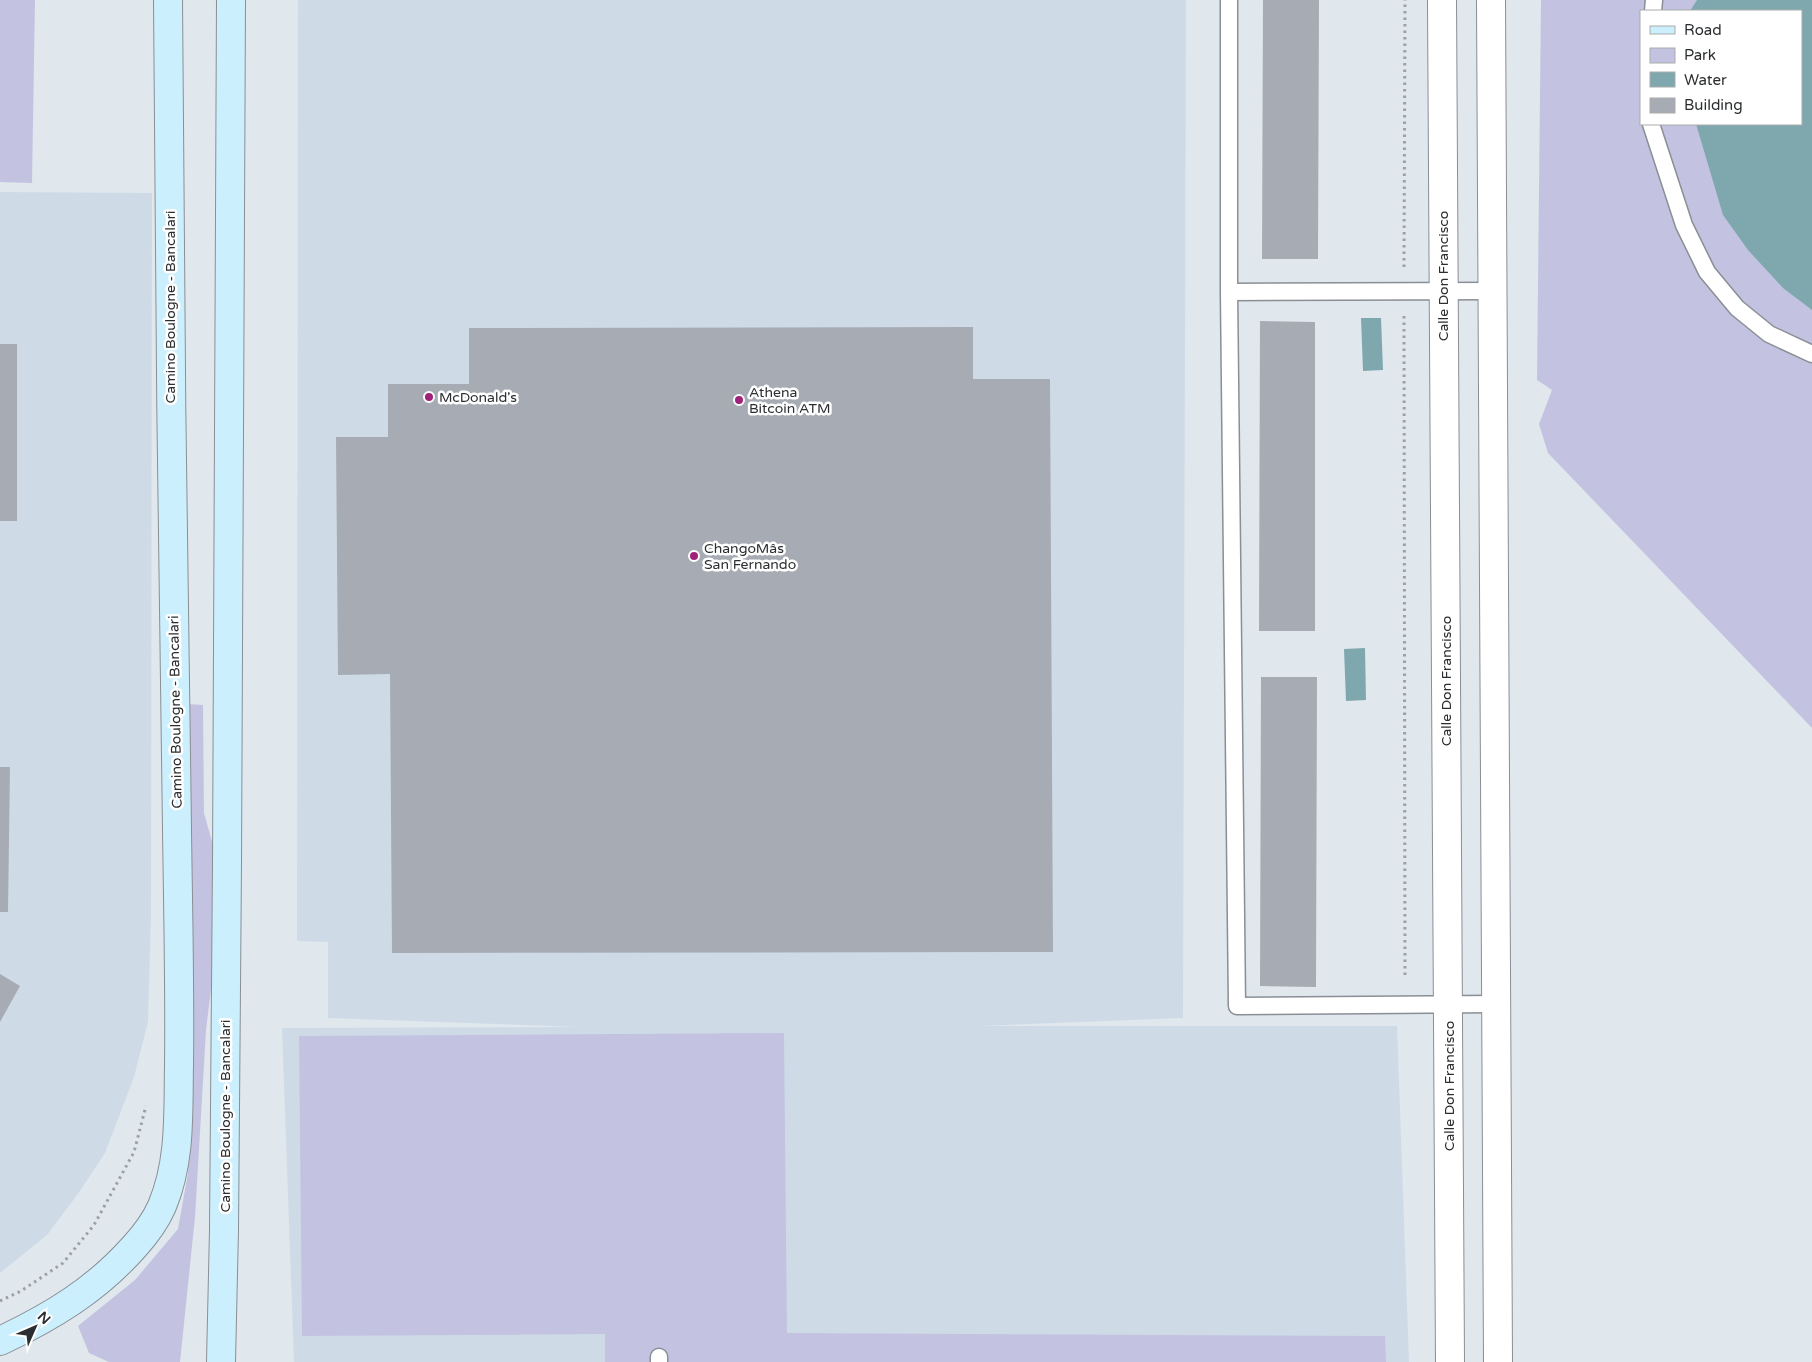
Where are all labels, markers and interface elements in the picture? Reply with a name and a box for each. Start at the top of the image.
legend [1640,10,1802,125]
text: Road [1684,21,1722,39]
text: Park [1684,46,1716,64]
text: Water [1684,71,1727,89]
text: Building [1684,96,1743,114]
street label: Camino Boulogne - Bancalari [162,210,179,404]
street label: Calle Don Francisco [1435,211,1452,341]
place label: Athena Bitcoin ATM [749,384,831,417]
place label: McDonald's [439,389,517,406]
marker: McDonald's [423,391,435,403]
marker: Athena Bitcoin ATM [733,394,745,406]
place label: ChangoMâs San Fernando [704,540,796,573]
marker: ChangoMâs San Fernando [688,550,700,562]
street label: Camino Boulogne - Bancalari [165,615,186,809]
street label: Calle Don Francisco [1438,616,1455,746]
street label: Camino Boulogne - Bancalari [217,1019,234,1213]
street label: Calle Don Francisco [1441,1021,1458,1151]
north arrow [10,1302,60,1352]
text: N [34,1308,54,1328]

